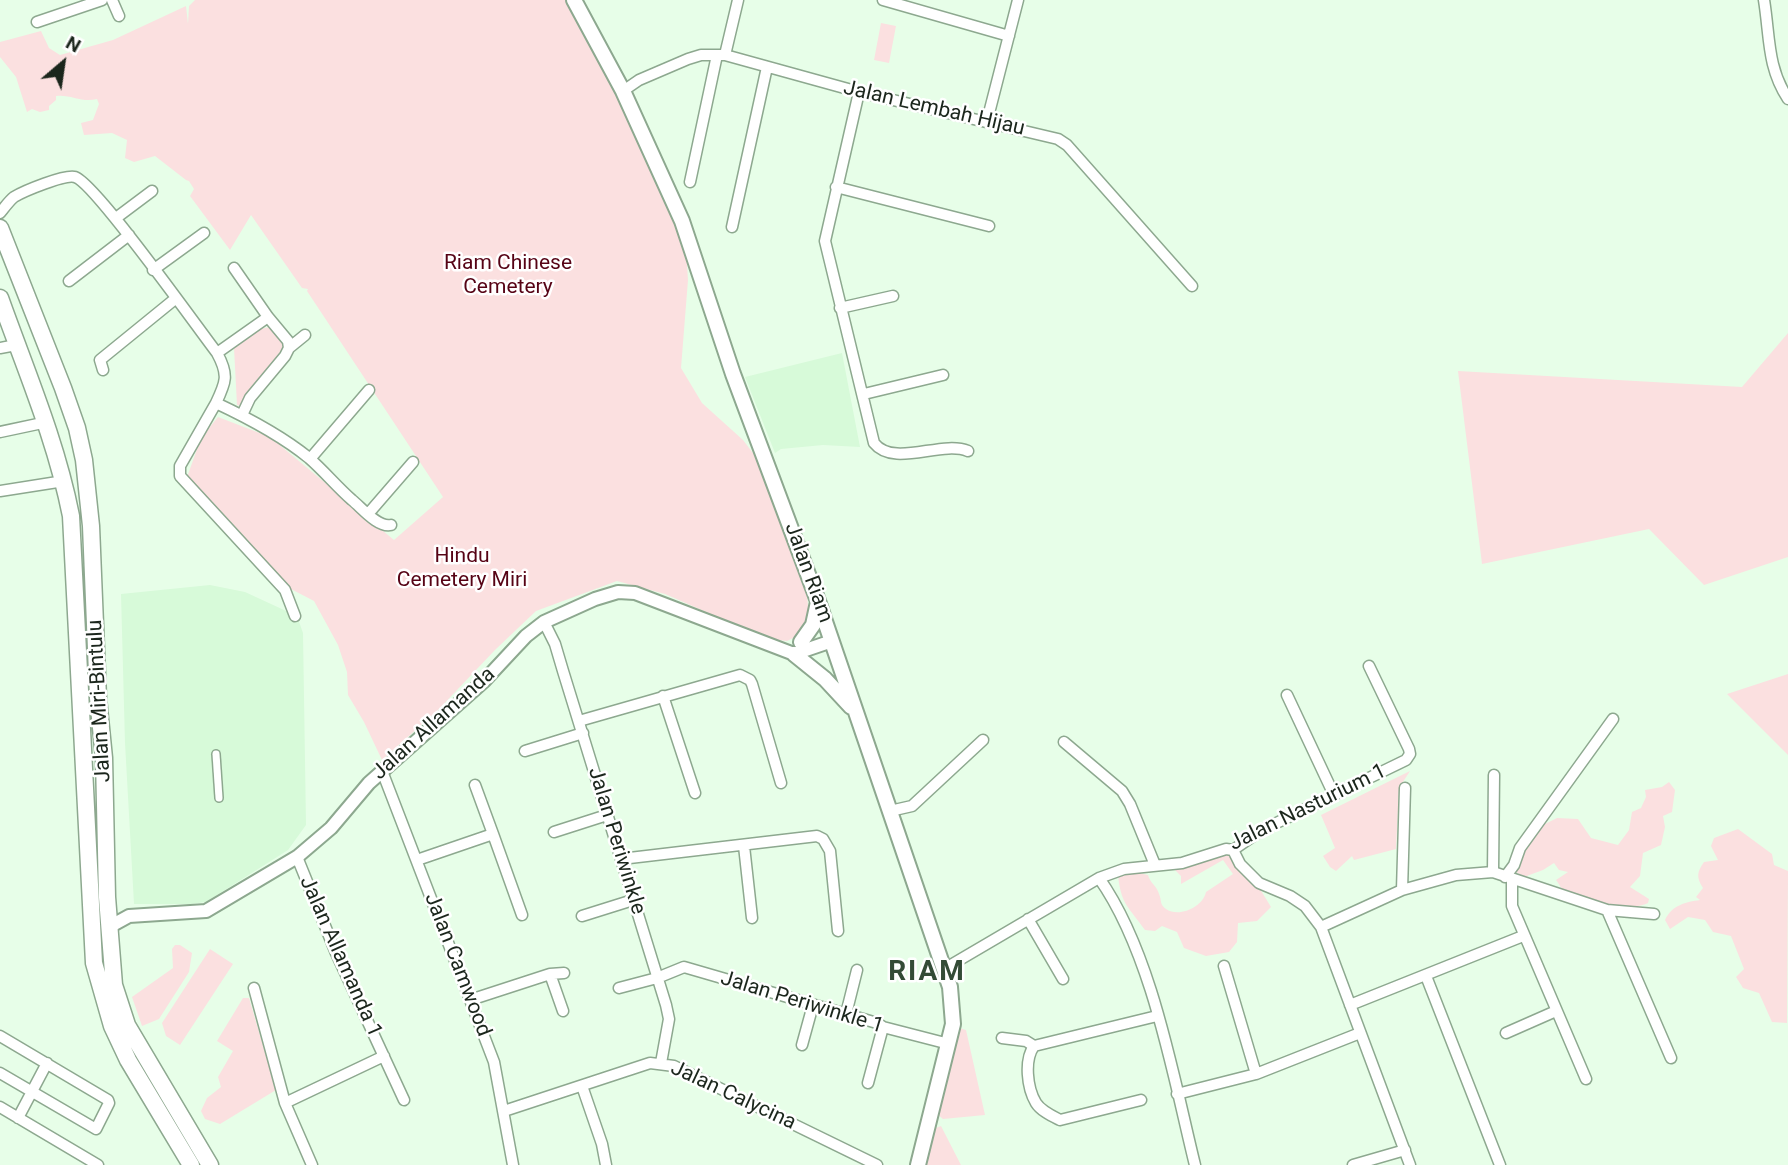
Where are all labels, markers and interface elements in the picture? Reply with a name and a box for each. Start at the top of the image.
north arrow [28,28,98,98]
text: N [62,31,85,58]
street label: Jalan Lembah Hijau [841,76,1027,142]
park label: Riam Chinese Cemetery [444,251,572,301]
street label: Jalan Riam [778,520,838,626]
park label: Hindu Cemetery Miri [397,544,527,594]
street label: Jalan Miri-Bintulu [83,619,117,783]
street label: Jalan Allamanda [367,662,501,786]
street label: Jalan Nasturium 1 [1226,759,1390,857]
street label: Jalan Periwinkle [582,765,650,917]
street label: Jalan Allamanda 1 [293,873,387,1041]
street label: Jalan Camwood [418,890,496,1040]
district label: RIAM [889,956,965,990]
street label: Jalan Periwinkle 1 [717,966,887,1040]
street label: Jalan Calycina [666,1056,800,1136]

